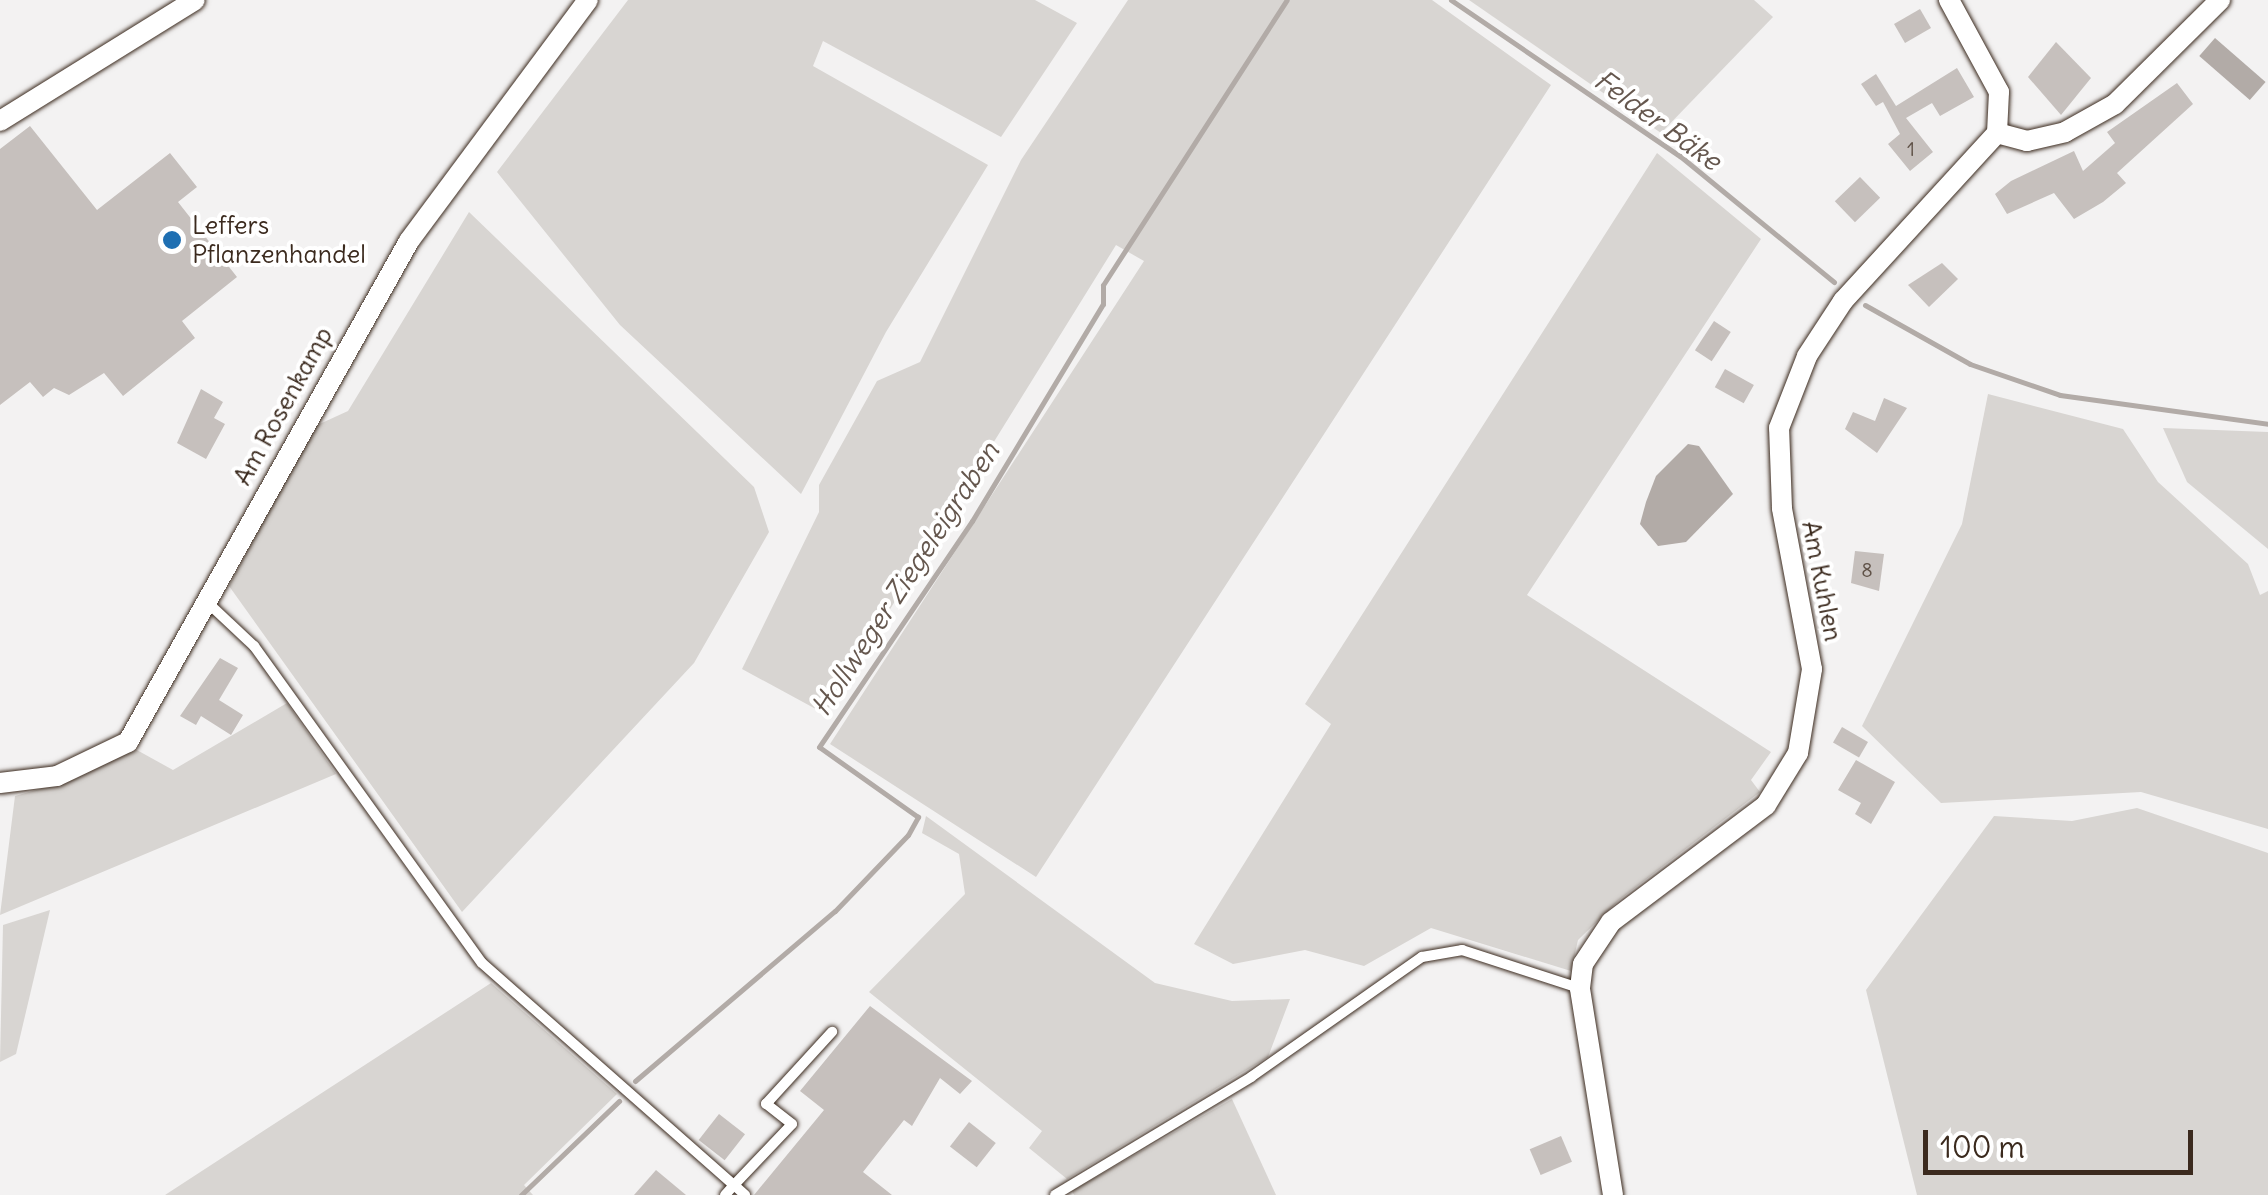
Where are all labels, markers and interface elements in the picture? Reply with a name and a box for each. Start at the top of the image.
water label: Felder Bäke [1588,63,1728,177]
house number: 1 [1907,136,1915,160]
place label: Leffers Pflanzenhandel [192,211,366,270]
marker: Leffers Pflanzenhandel [161,229,183,251]
street label: Am Rosenkamp [227,322,339,490]
water label: Hollweger Ziegeleigraben [804,436,1006,722]
street label: Am Kuhlen [1796,518,1848,644]
house number: 8 [1861,557,1873,581]
scale bar [1928,1110,2198,1172]
text: 100 m [1940,1128,2025,1166]

